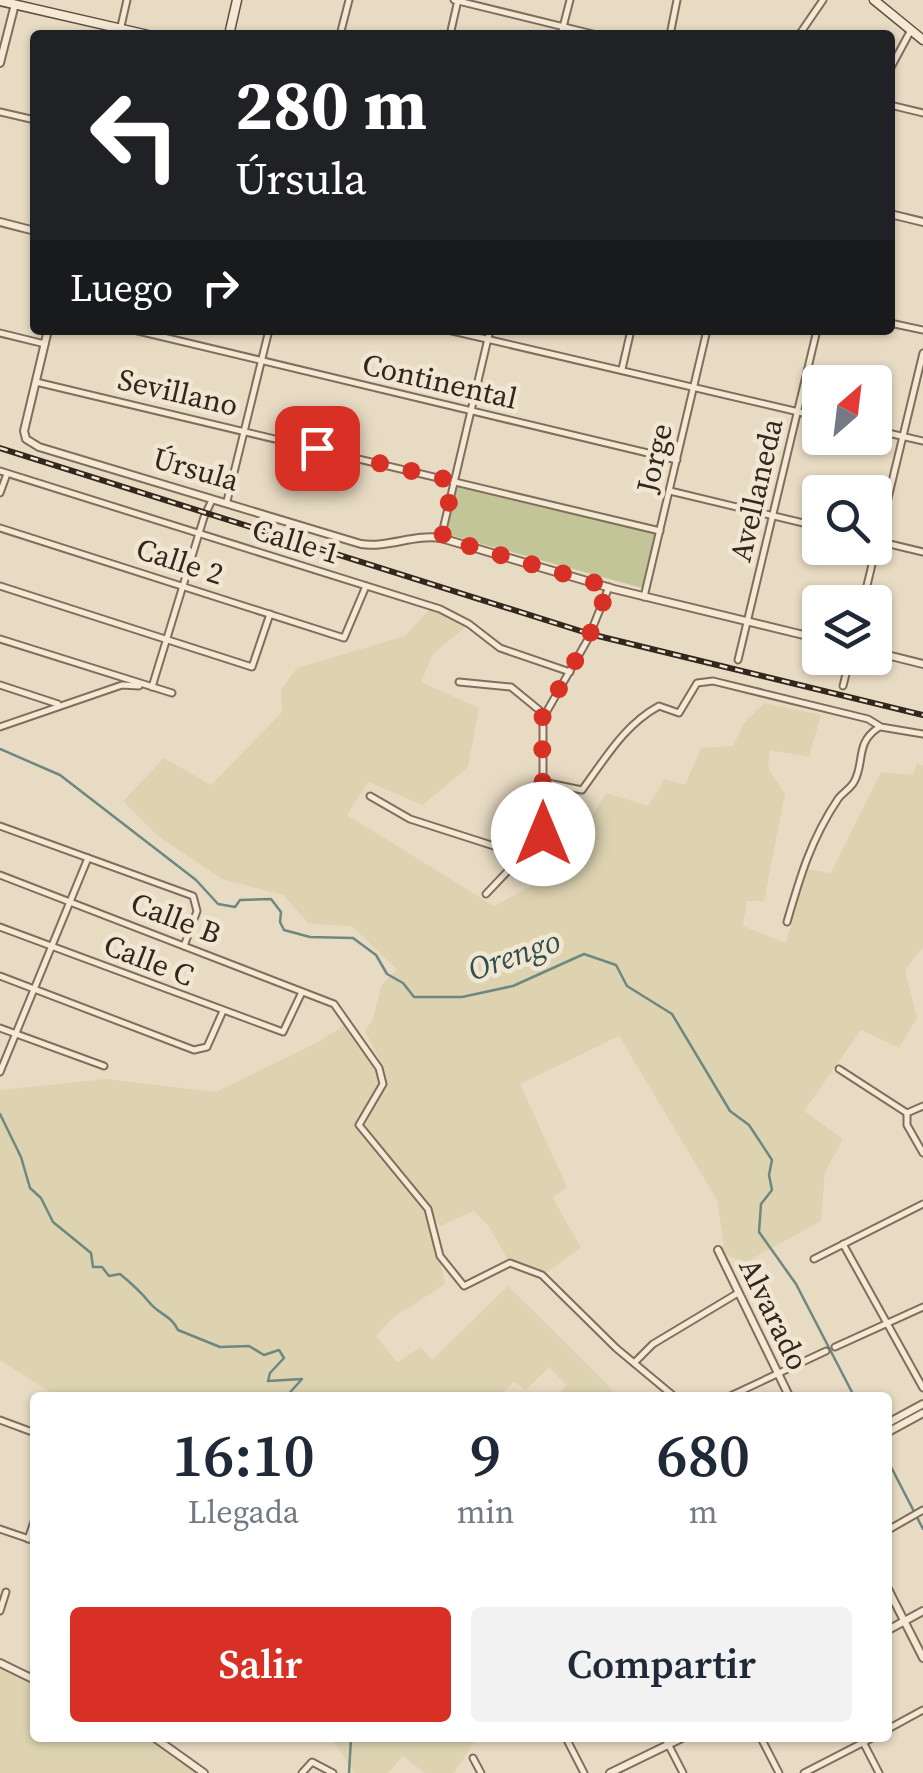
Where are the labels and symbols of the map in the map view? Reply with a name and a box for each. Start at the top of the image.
street label: Continental [359,343,521,419]
street label: Sevillano [114,358,242,426]
north arrow [802,365,892,455]
pin [275,406,360,491]
street label: Avellaneda [720,414,793,566]
street label: Jorge [626,419,682,498]
street label: Úrsula [148,437,245,501]
street label: Calle 1 [247,508,345,574]
street label: Calle 2 [131,528,229,594]
position arrow [491,782,595,886]
street label: Calle B [125,882,227,954]
water label: Orengo [462,919,566,991]
street label: Calle C [98,924,200,996]
street label: Alvarado [729,1251,819,1377]

